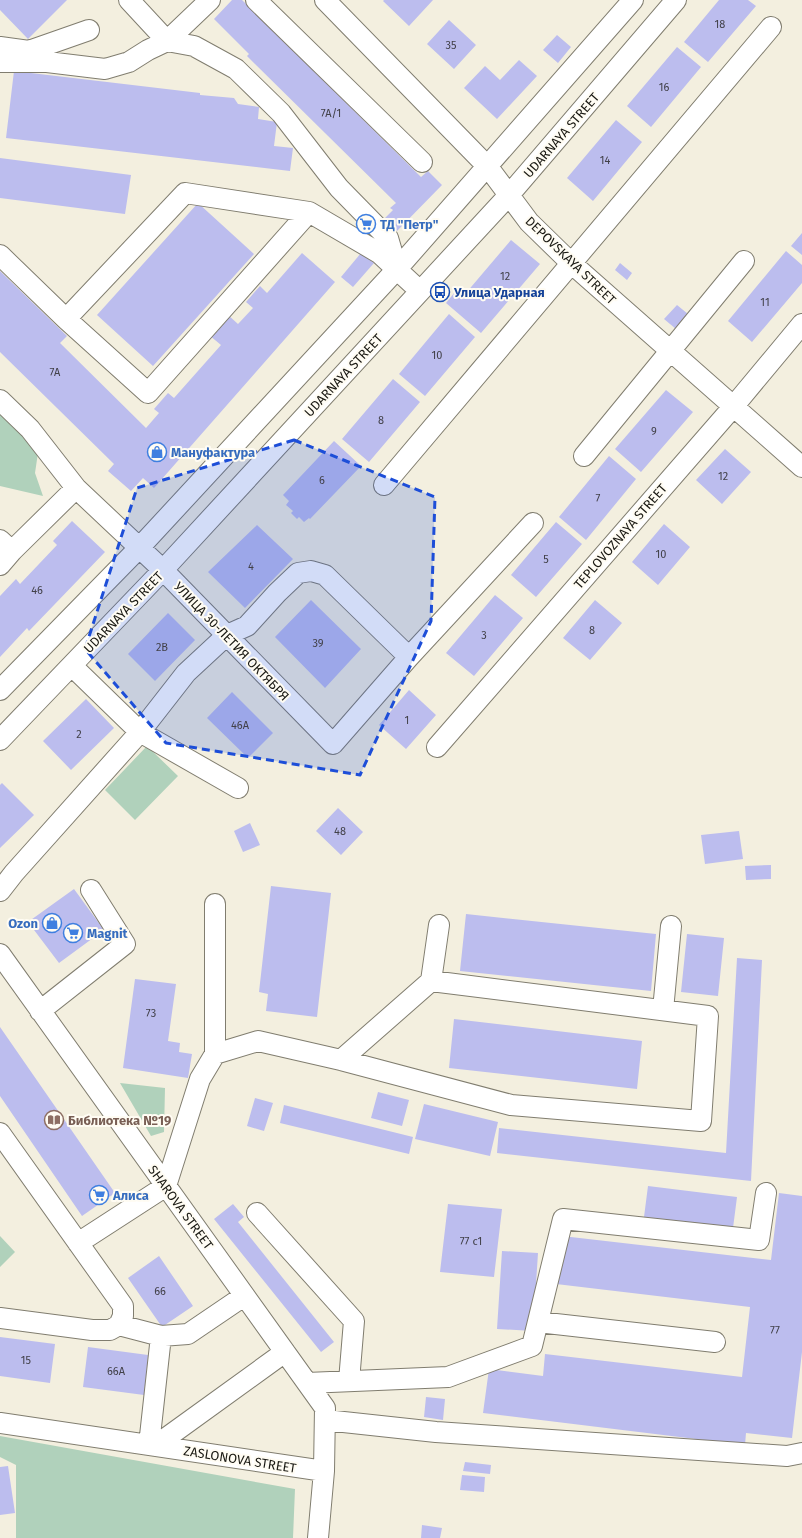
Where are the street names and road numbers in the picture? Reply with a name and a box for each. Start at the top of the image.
street label: UDARNAYA STREET [521,90,602,181]
street label: DEPOVSKAYA STREET [522,213,619,308]
street label: UDARNAYA STREET [301,331,386,420]
street label: TEPLOVOZNAYA STREET [571,481,670,592]
street label: UDARNAYA STREET [81,568,166,656]
street label: УЛИЦА 30-ЛЕТИЯ ОКТЯБРЯ [171,579,292,704]
street label: SHAROVA STREET [145,1162,216,1252]
street label: ZASLONOVA STREET [182,1443,298,1476]

